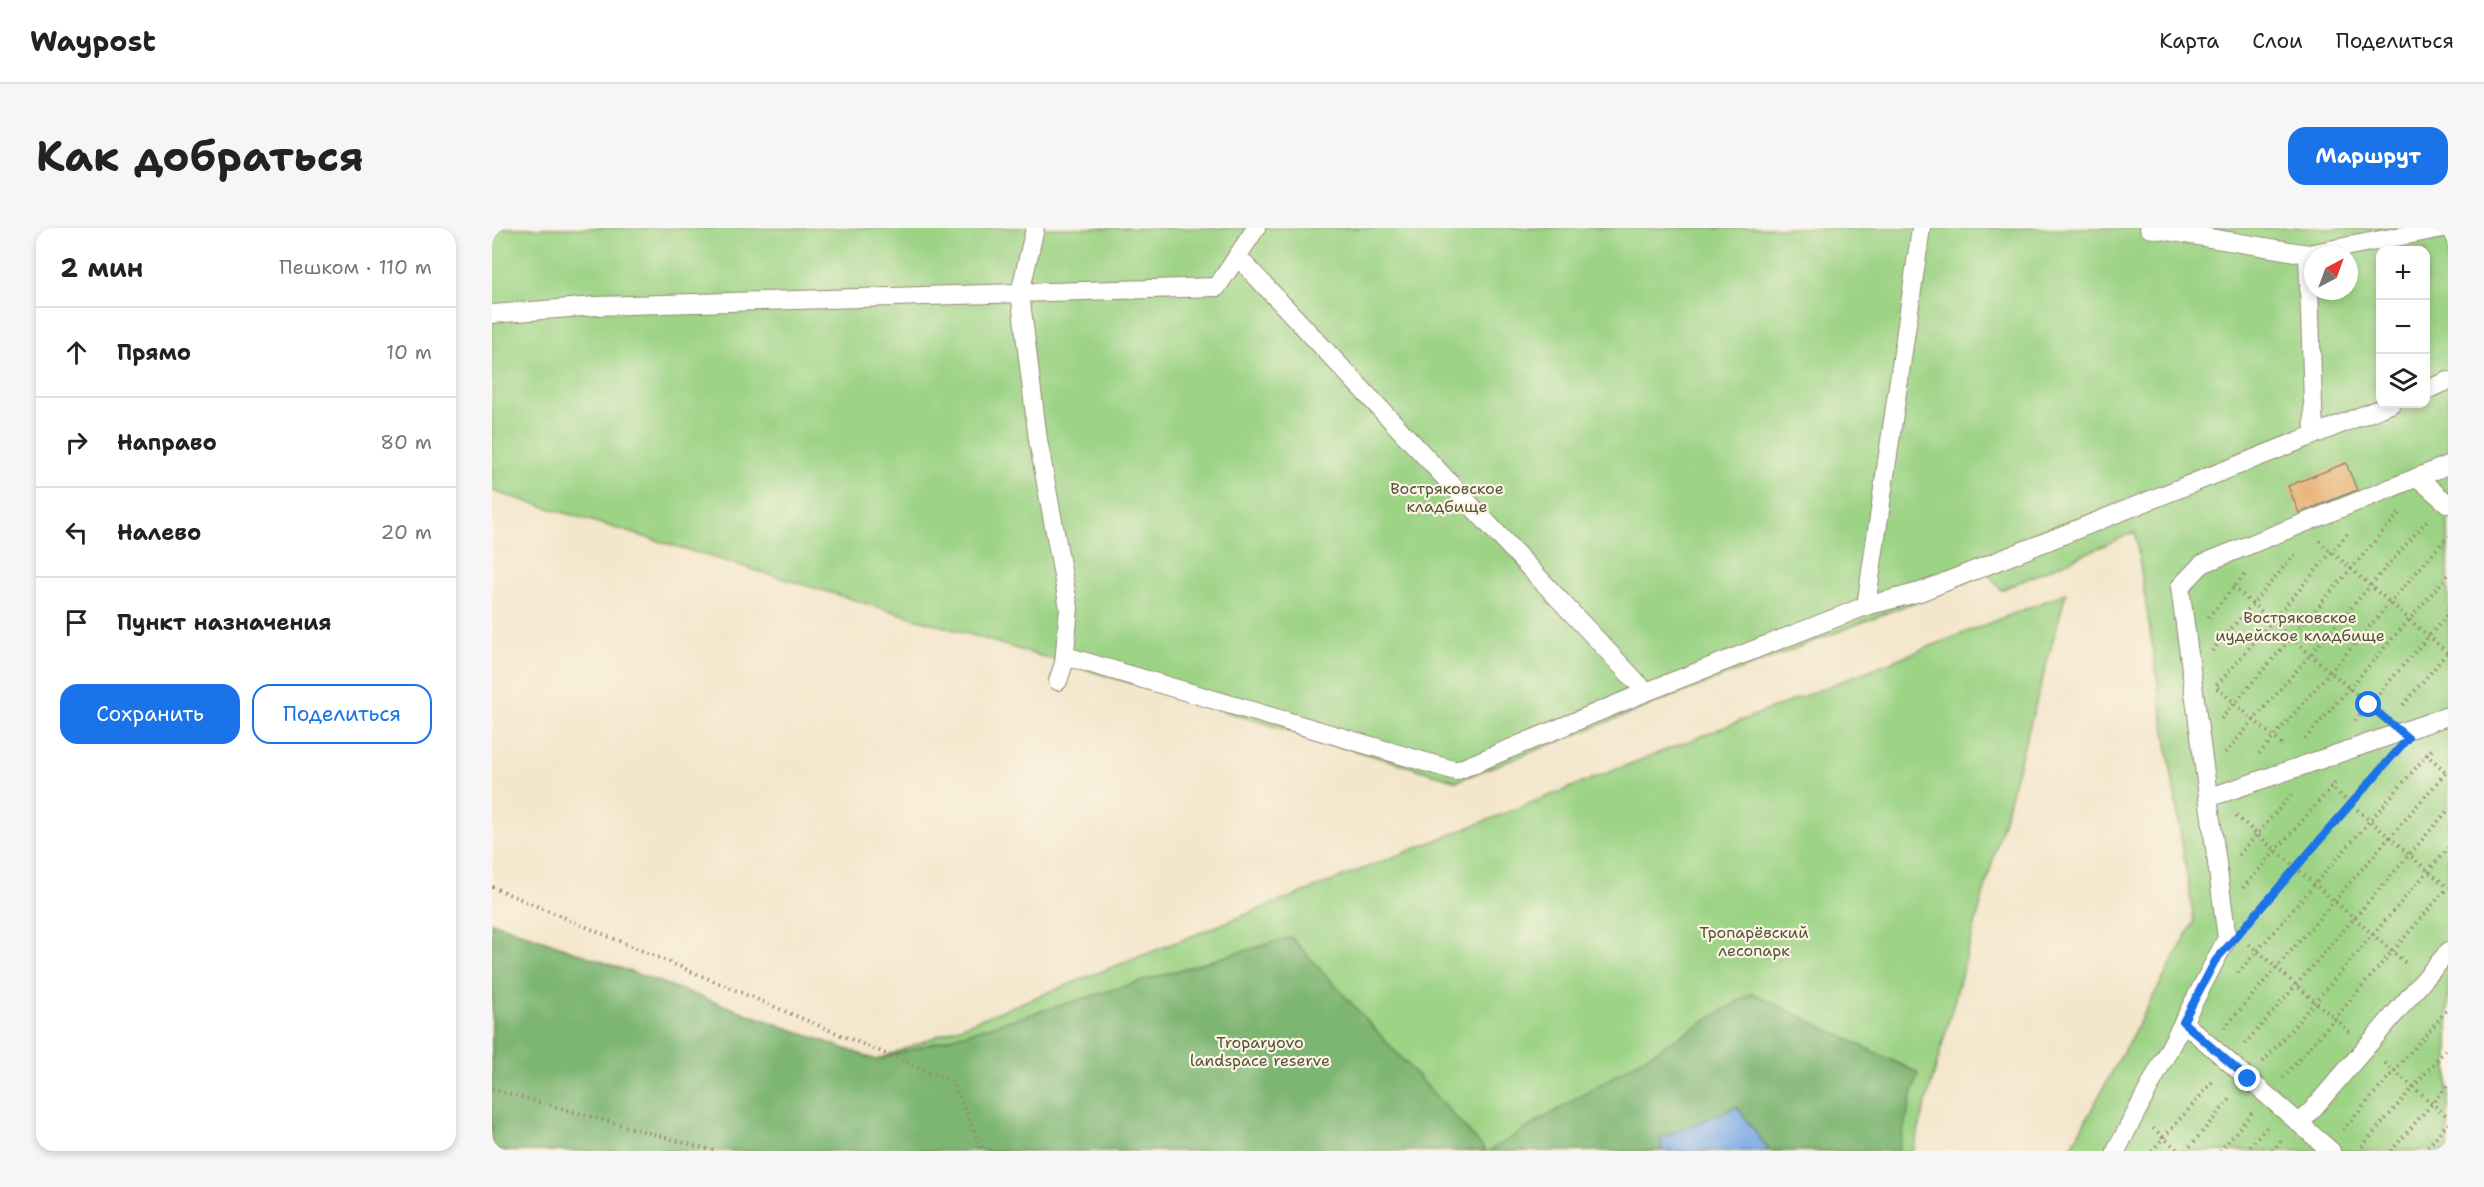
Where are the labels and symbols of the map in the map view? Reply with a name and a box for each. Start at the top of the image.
north arrow [2304,246,2358,300]
park label: Востряковское кладбище [1390,478,1504,517]
park label: Востряковское иудейское кладбище [2215,607,2385,646]
route start [2355,691,2381,717]
park label: Тропарёвский лесопарк [1699,922,1809,961]
park label: Troparyovo landspace reserve [1190,1032,1330,1071]
route end [2234,1065,2260,1091]

